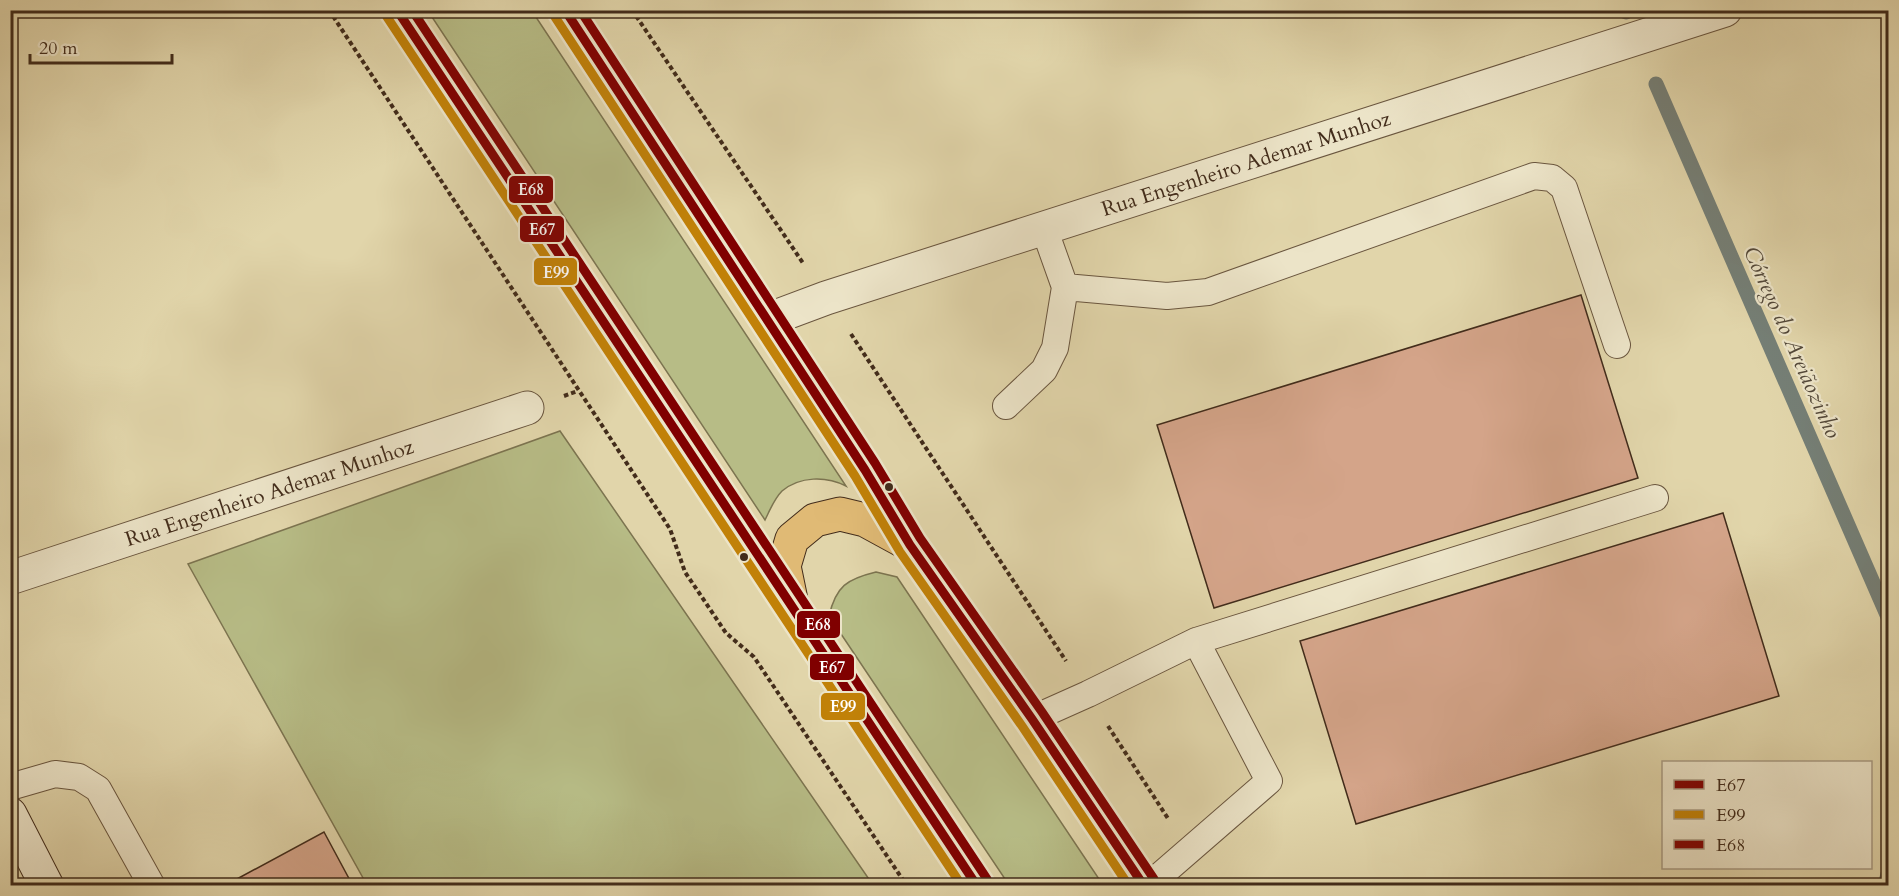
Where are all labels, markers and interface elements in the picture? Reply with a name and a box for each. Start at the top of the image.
scale bar [30,27,172,65]
text: 20 m [39,36,78,61]
street label: Rua Engenheiro Ademar Munhoz [1098,104,1395,224]
line badge: E68 [508,175,554,204]
text: E68 [518,179,544,201]
line badge: E67 [519,215,565,243]
text: E67 [529,219,555,241]
water label: Córrego do Areiãozinho [1736,242,1848,443]
line badge: E99 [533,257,578,286]
text: E99 [543,262,569,284]
street label: Rua Engenheiro Ademar Munhoz [122,432,418,554]
unlabelled marker [883,481,895,493]
unlabelled marker [738,551,750,563]
line badge: E68 [796,610,841,639]
text: E68 [805,614,831,636]
line badge: E67 [809,653,855,681]
text: E67 [819,657,845,679]
line badge: E99 [820,692,866,721]
text: E99 [830,696,856,718]
legend [1662,761,1872,869]
text: E67 [1716,773,1746,798]
text: E99 [1716,803,1746,828]
text: E68 [1716,833,1746,858]

